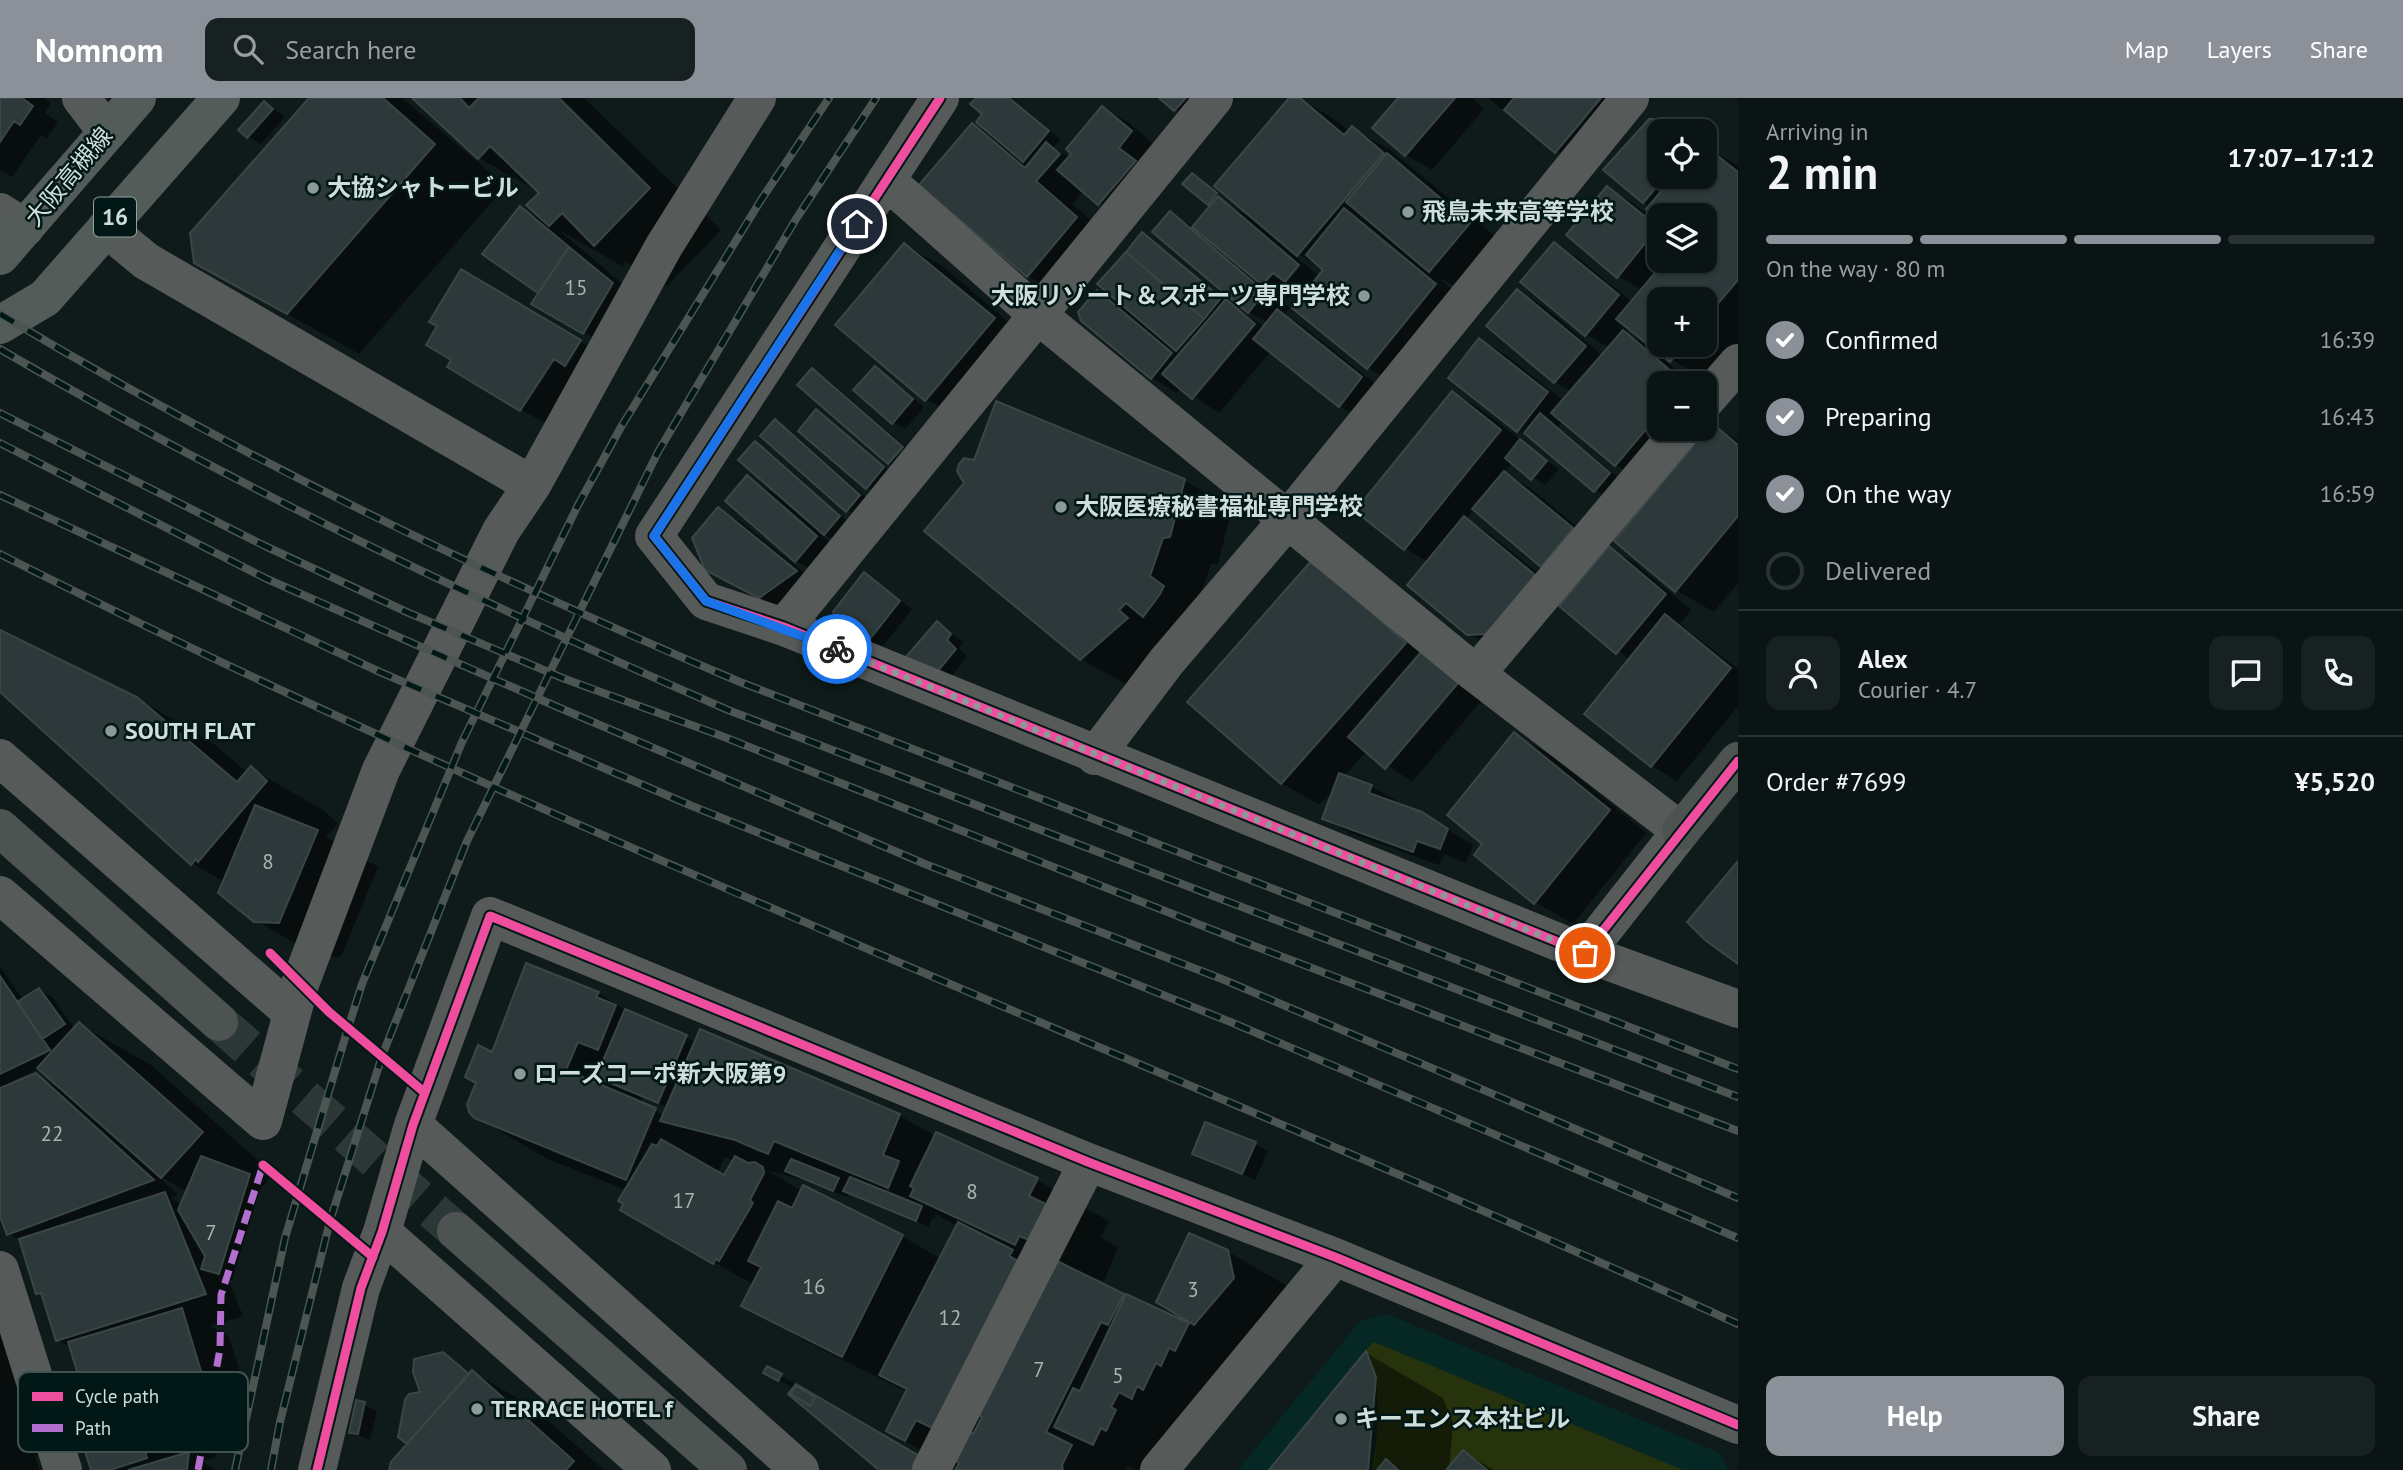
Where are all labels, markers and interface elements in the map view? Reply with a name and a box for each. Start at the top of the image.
search box [205,18,695,81]
text: Nomnom [35,28,163,71]
icon: search [229,30,267,68]
text: Search here [285,33,416,66]
text: Map [2125,34,2169,65]
text: Layers [2207,34,2272,65]
text: Share [2310,34,2368,65]
text: Arriving in [1766,117,1868,146]
map controls [1647,119,1717,441]
button: locate [1647,119,1717,189]
street label: 大阪高槻線 [18,121,119,233]
text: 17:07–17:12 [2228,141,2375,174]
text: 2 min [1766,142,1878,202]
place label: 大協シャトービル [327,172,519,203]
marker: 大協シャトービル [305,180,321,196]
pin [827,194,887,254]
place label: 飛鳥未来高等学校 [1422,196,1614,227]
road number: 16 [94,198,136,236]
button: layers [1647,203,1717,273]
marker: 飛鳥未来高等学校 [1400,204,1416,220]
icon: home [838,205,876,243]
text: On the way · 80 m [1766,254,1945,283]
house number: 15 [565,274,587,301]
place label: 大阪リゾート＆スポーツ専門学校 [990,280,1350,311]
button: + [1647,287,1717,357]
marker: 大阪リゾート＆スポーツ専門学校 [1356,288,1372,304]
icon: check [1766,321,1804,359]
text: Confirmed [1825,323,1938,356]
text: 16:39 [2320,325,2375,354]
button: − [1647,371,1717,441]
icon: check [1766,398,1804,436]
text: Preparing [1825,400,1932,433]
text: 16:43 [2320,402,2375,431]
icon: check [1766,475,1804,513]
text: On the way [1825,477,1951,510]
text: 16:59 [2320,479,2375,508]
place label: 大阪医療秘書福祉専門学校 [1075,491,1363,522]
marker: 大阪医療秘書福祉専門学校 [1053,499,1069,515]
text: Delivered [1825,554,1931,587]
courier [802,614,872,684]
icon: bike [818,630,856,668]
button: person [1766,636,1840,710]
button: chat [2209,636,2283,710]
button: phone [2301,636,2375,710]
text: Alex [1858,642,1908,675]
text: Courier · 4.7 [1858,675,1977,704]
place label: SOUTH FLAT [125,715,256,746]
marker: SOUTH FLAT [103,723,119,739]
text: Order #7699 [1766,765,1906,798]
text: ¥5,520 [2295,765,2375,798]
house number: 8 [262,848,274,875]
pin [1555,923,1615,983]
icon: bag [1566,934,1604,972]
place label: ローズコーポ新大阪第9 [534,1058,786,1089]
marker: ローズコーポ新大阪第9 [512,1066,528,1082]
house number: 22 [41,1120,63,1147]
house number: 8 [966,1178,978,1205]
house number: 17 [673,1187,695,1214]
house number: 7 [205,1219,217,1246]
house number: 16 [803,1273,825,1300]
house number: 3 [1187,1276,1199,1303]
house number: 12 [939,1304,961,1331]
house number: 7 [1033,1356,1045,1383]
house number: 5 [1112,1362,1124,1389]
legend [18,1372,248,1452]
button: Help [1766,1376,2064,1456]
button: Share [2078,1376,2375,1456]
text: Cycle path [75,1384,159,1408]
place label: TERRACE HOTEL f [491,1393,674,1424]
marker: TERRACE HOTEL f [469,1401,485,1417]
place label: キーエンス本社ビル [1355,1403,1571,1434]
marker: キーエンス本社ビル [1333,1411,1349,1427]
text: Path [75,1416,111,1440]

